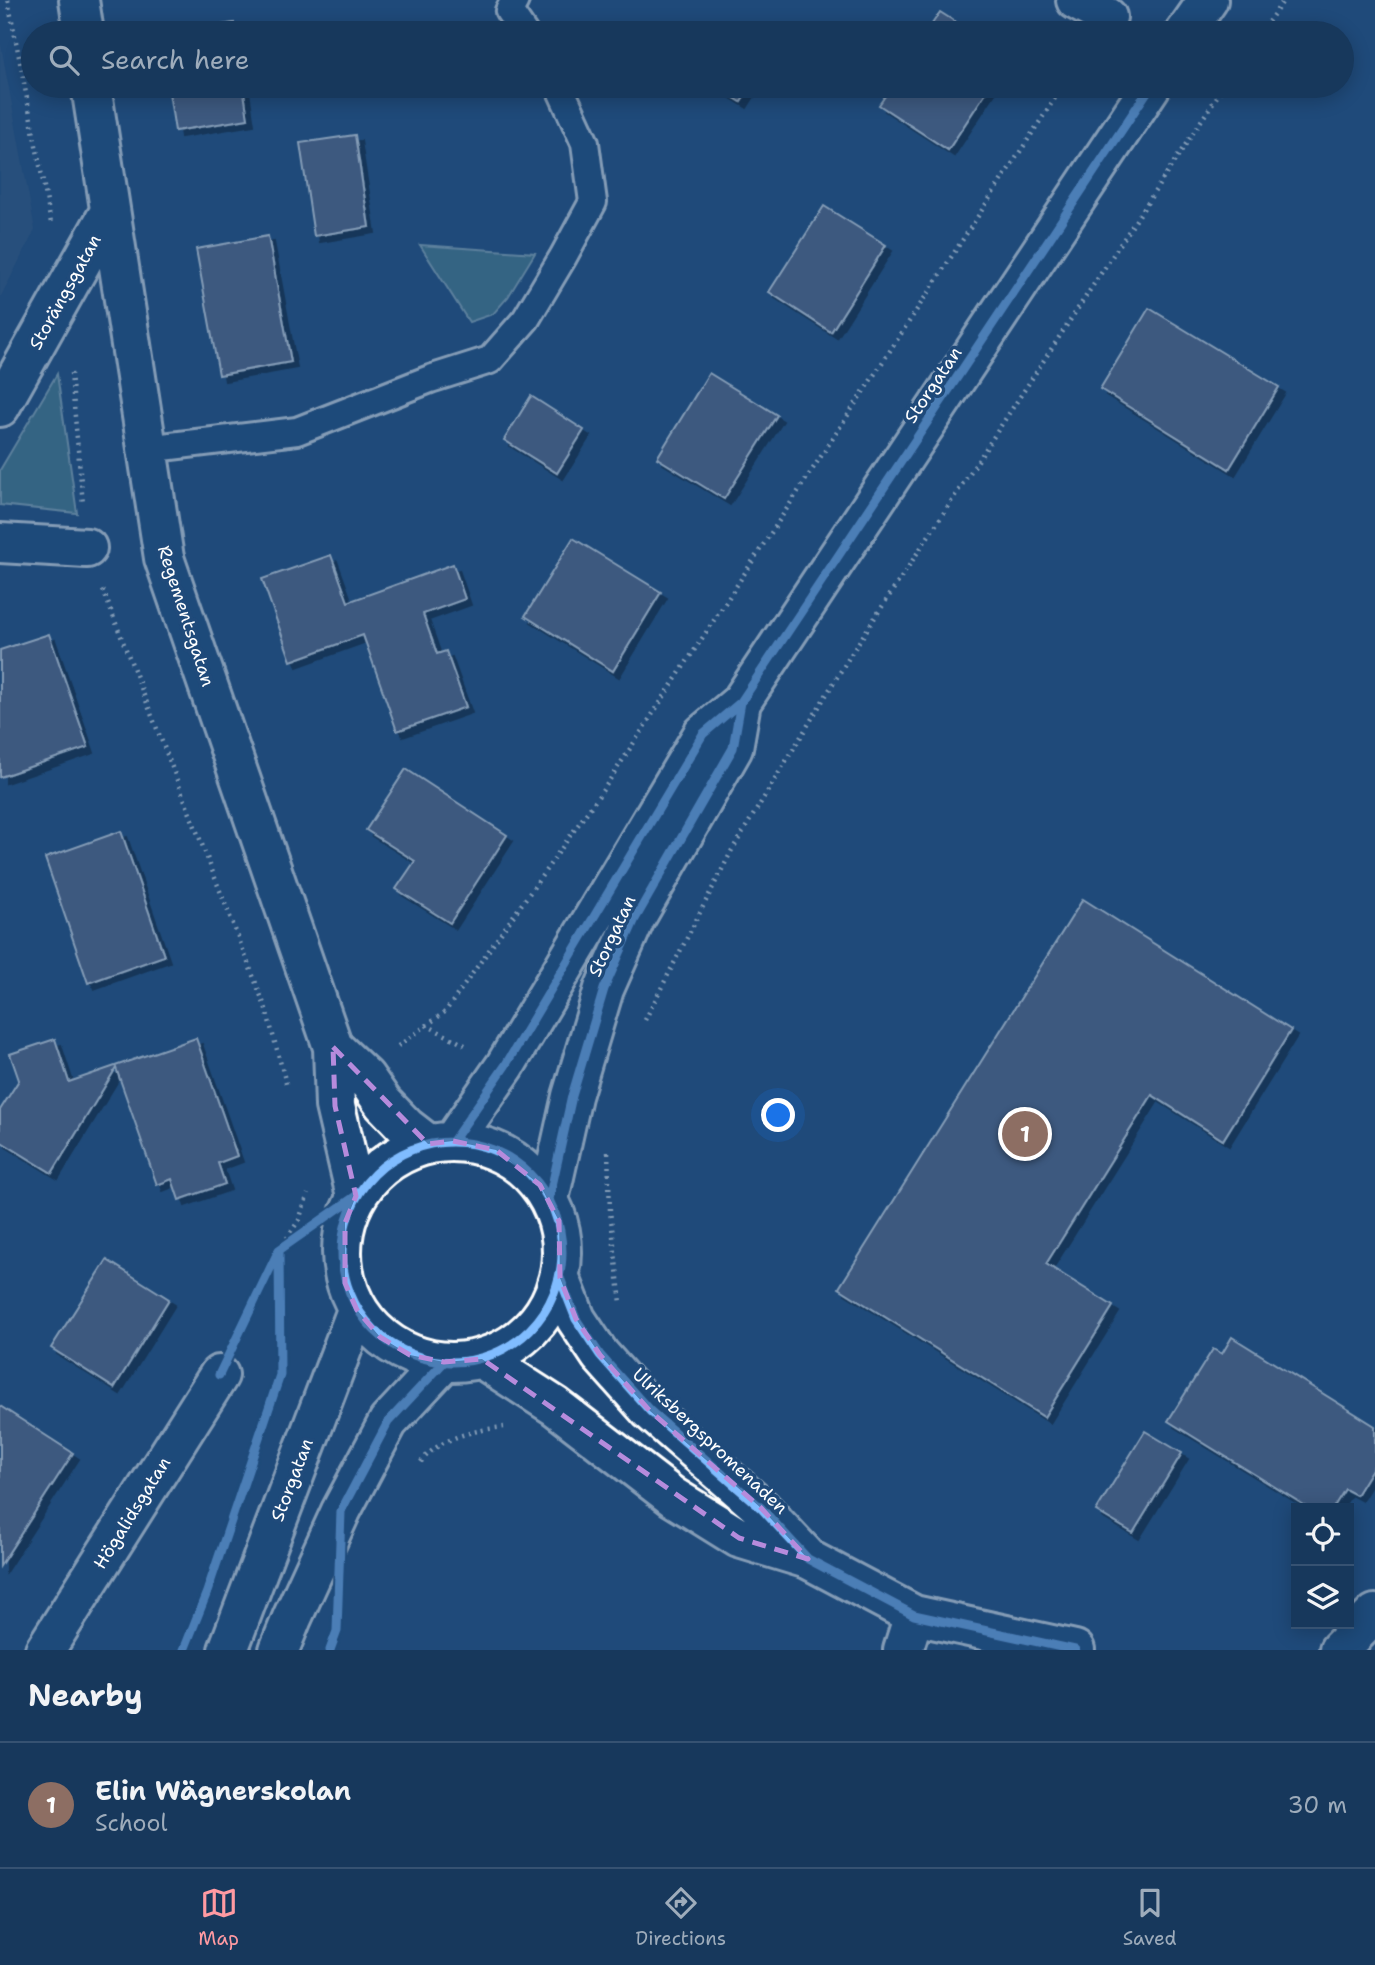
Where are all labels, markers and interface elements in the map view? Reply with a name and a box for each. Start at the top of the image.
search box [21,21,1354,98]
icon: search [45,41,83,79]
text: Search here [101,42,250,77]
street label: Storängsgatan [23,230,107,354]
street label: Storgatan [899,342,967,428]
street label: Regementsgatan [152,542,220,690]
street label: Storgatan [583,891,641,981]
your location [761,1098,795,1132]
pin: 1 [1002,1108,1048,1160]
street label: Ulriksbergspromenaden [627,1363,793,1519]
street label: Storgatan [265,1435,319,1525]
street label: Högalidsgatan [88,1452,176,1574]
map controls [1291,1503,1354,1629]
button: locate [1291,1503,1354,1566]
button: layers [1291,1566,1354,1629]
text: Nearby [28,1675,143,1716]
text: Elin Wägnerskolan [95,1773,351,1808]
text: 1 [46,1790,56,1820]
text: 30 m [1288,1790,1347,1820]
text: School [95,1808,167,1838]
tab: Map [198,1884,239,1951]
tab: Directions [636,1884,726,1951]
tab: Saved [1123,1884,1177,1951]

